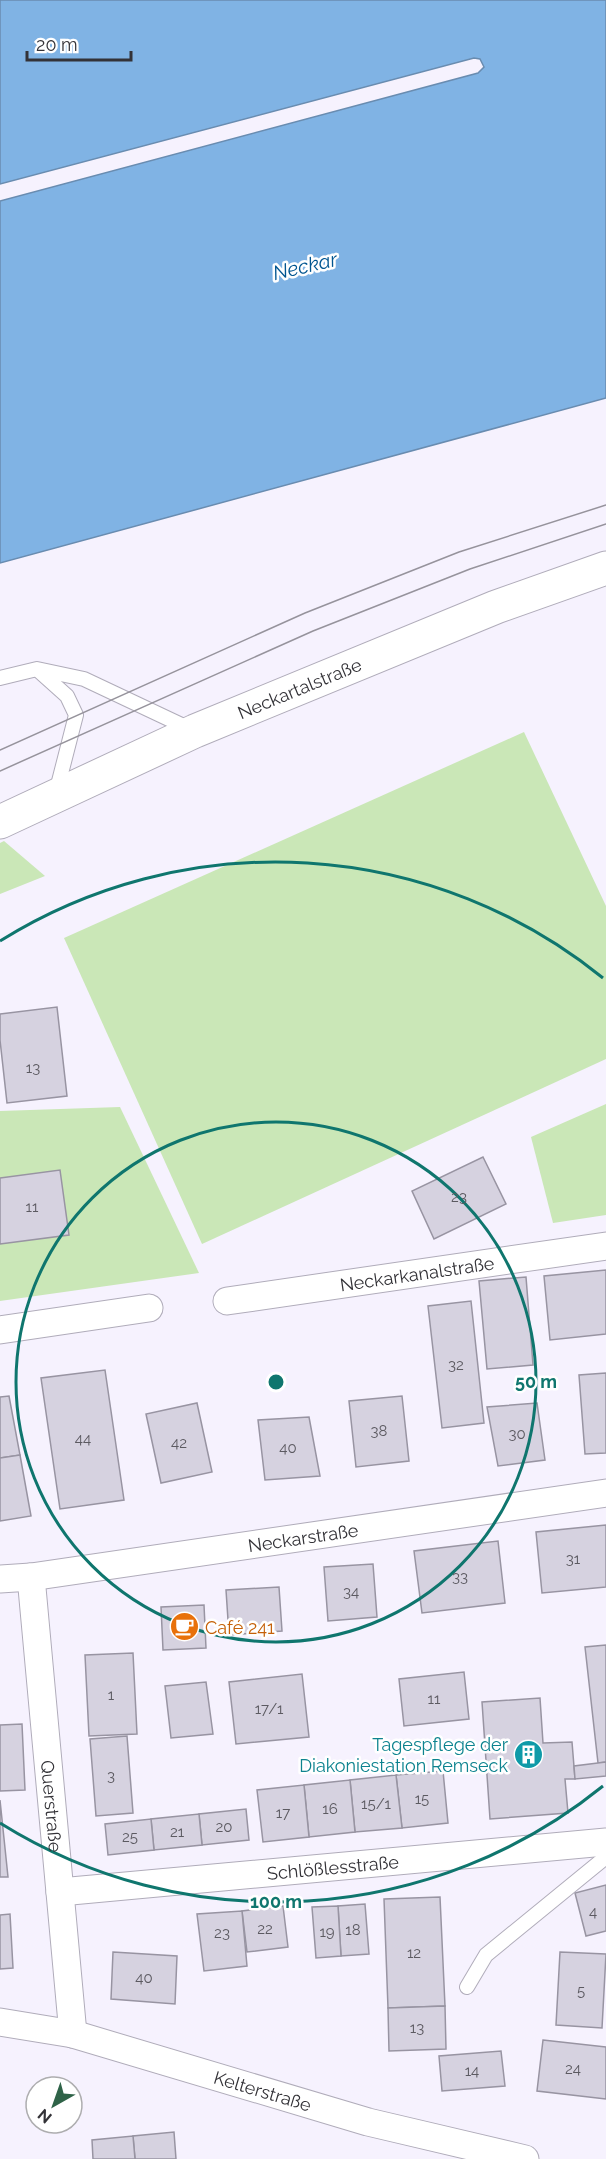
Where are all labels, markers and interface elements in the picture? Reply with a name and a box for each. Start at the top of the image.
scale bar [27,24,130,62]
text: 20 m [36,34,78,55]
water label: Neckar [270,247,341,285]
street label: Neckartalstraße [234,653,365,723]
house number: 13 [26,1059,40,1077]
house number: 23 [451,1188,467,1206]
house number: 11 [26,1198,39,1216]
street label: Neckarkanalstraße [338,1252,496,1295]
house number: 32 [448,1356,464,1374]
text: 50 m [515,1371,557,1392]
centre of rings [266,1372,286,1392]
house number: 38 [371,1422,388,1440]
house number: 30 [508,1425,526,1443]
house number: 44 [75,1430,91,1448]
house number: 42 [171,1434,187,1452]
house number: 40 [279,1439,297,1457]
street label: Neckarstraße [247,1519,360,1556]
house number: 31 [566,1550,581,1568]
house number: 33 [452,1568,468,1586]
house number: 34 [343,1583,359,1601]
cafe icon: Café 241 [168,1611,200,1643]
place label: Café 241 [205,1617,275,1638]
house number: 1 [108,1686,115,1704]
house number: 11 [428,1690,441,1708]
house number: 17/1 [255,1700,284,1718]
place label: Tagespflege der Diakoniestation Remseck [299,1734,509,1776]
building icon: Tagespflege der Diakoniestation Remseck [513,1738,545,1770]
street label: Querstraße [37,1759,67,1853]
house number: 3 [107,1767,115,1785]
house number: 15 [415,1790,429,1808]
house number: 15/1 [361,1795,391,1813]
house number: 16 [322,1800,338,1818]
house number: 17 [276,1804,290,1822]
house number: 20 [216,1818,233,1836]
house number: 21 [170,1823,185,1841]
house number: 25 [122,1828,138,1846]
street label: Schlößlesstraße [266,1850,400,1884]
text: 100 m [250,1891,302,1912]
house number: 4 [589,1903,597,1921]
house number: 22 [257,1920,273,1938]
house number: 18 [345,1921,361,1939]
house number: 19 [319,1923,335,1941]
house number: 23 [214,1924,230,1942]
house number: 12 [407,1944,421,1962]
house number: 40 [135,1969,153,1987]
house number: 5 [577,1982,585,2000]
house number: 13 [410,2019,424,2037]
house number: 24 [565,2060,581,2078]
house number: 14 [465,2062,479,2080]
street label: Kelterstraße [212,2066,314,2115]
north arrow [24,2075,84,2135]
text: N [34,2105,55,2127]

